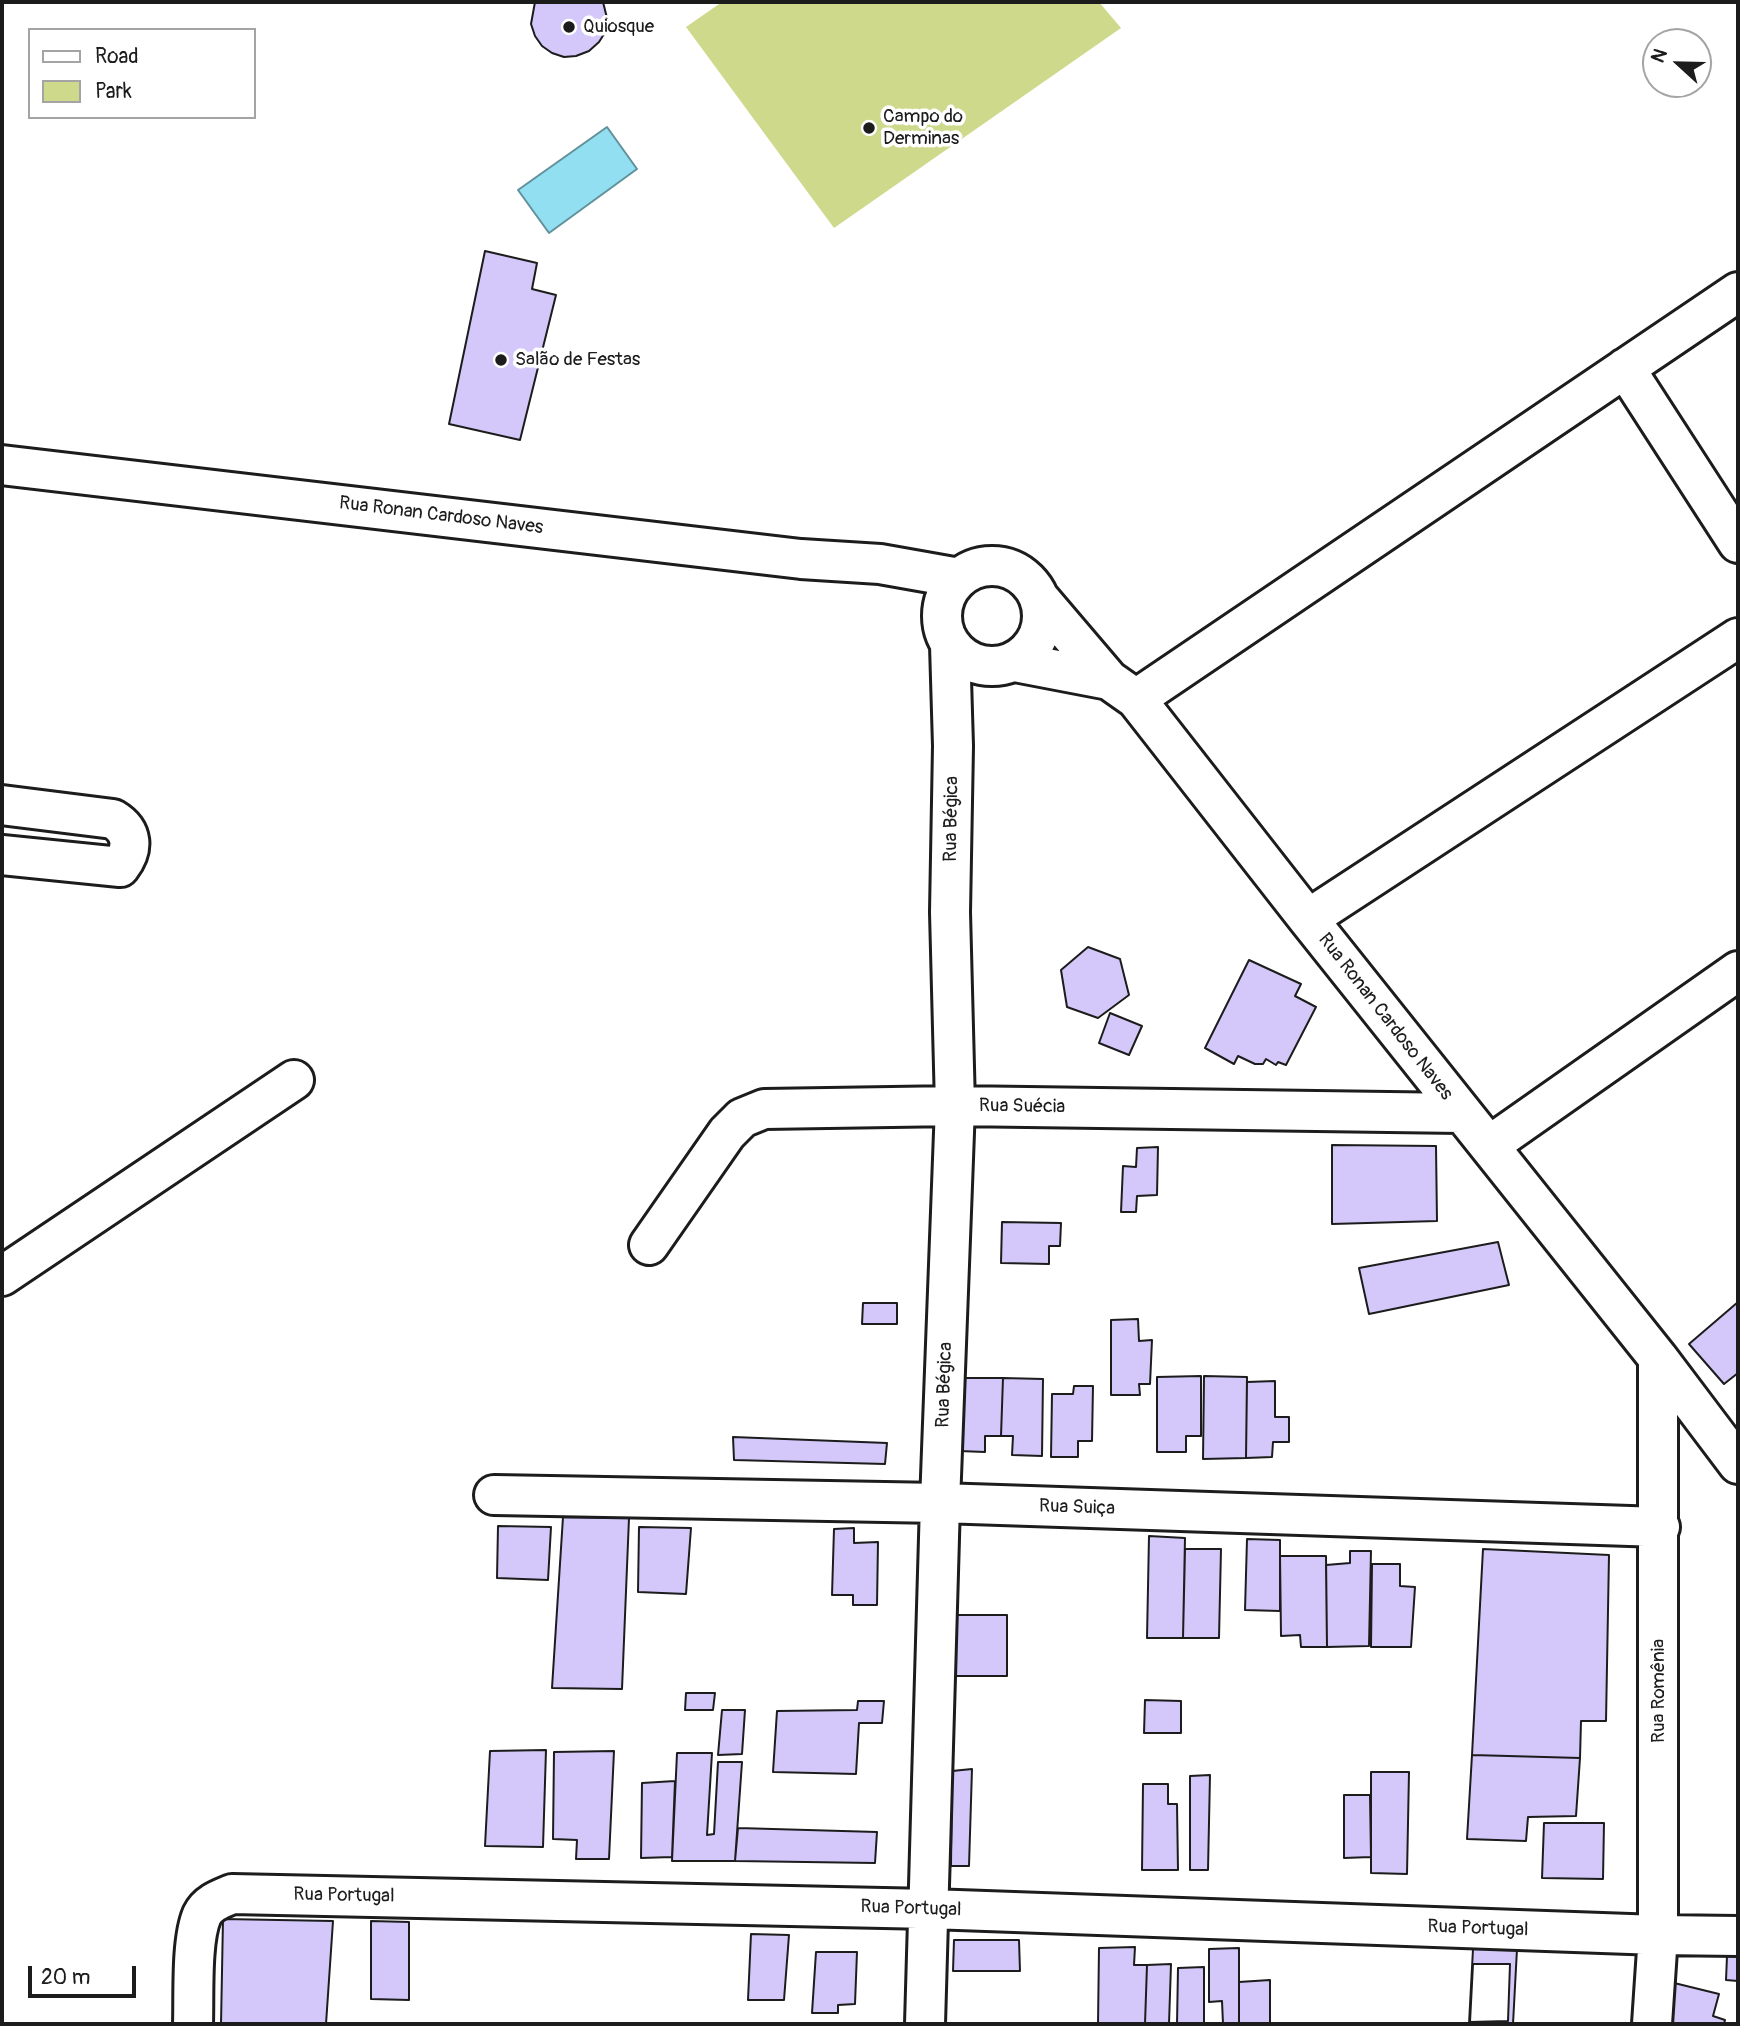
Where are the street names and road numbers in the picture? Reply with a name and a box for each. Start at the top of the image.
street label: Rua Ronan Cardoso Naves [338,492,544,540]
street label: Rua Bégica [940,776,964,862]
street label: Rua Ronan Cardoso Naves [1313,929,1457,1105]
street label: Rua Suécia [979,1095,1065,1119]
street label: Rua Bégica [932,1342,958,1428]
street label: Rua Suiça [1039,1495,1115,1521]
street label: Rua Romênia [1648,1639,1670,1743]
street label: Rua Portugal [293,1884,395,1908]
street label: Rua Portugal [860,1896,962,1922]
street label: Rua Portugal [1427,1916,1529,1942]

